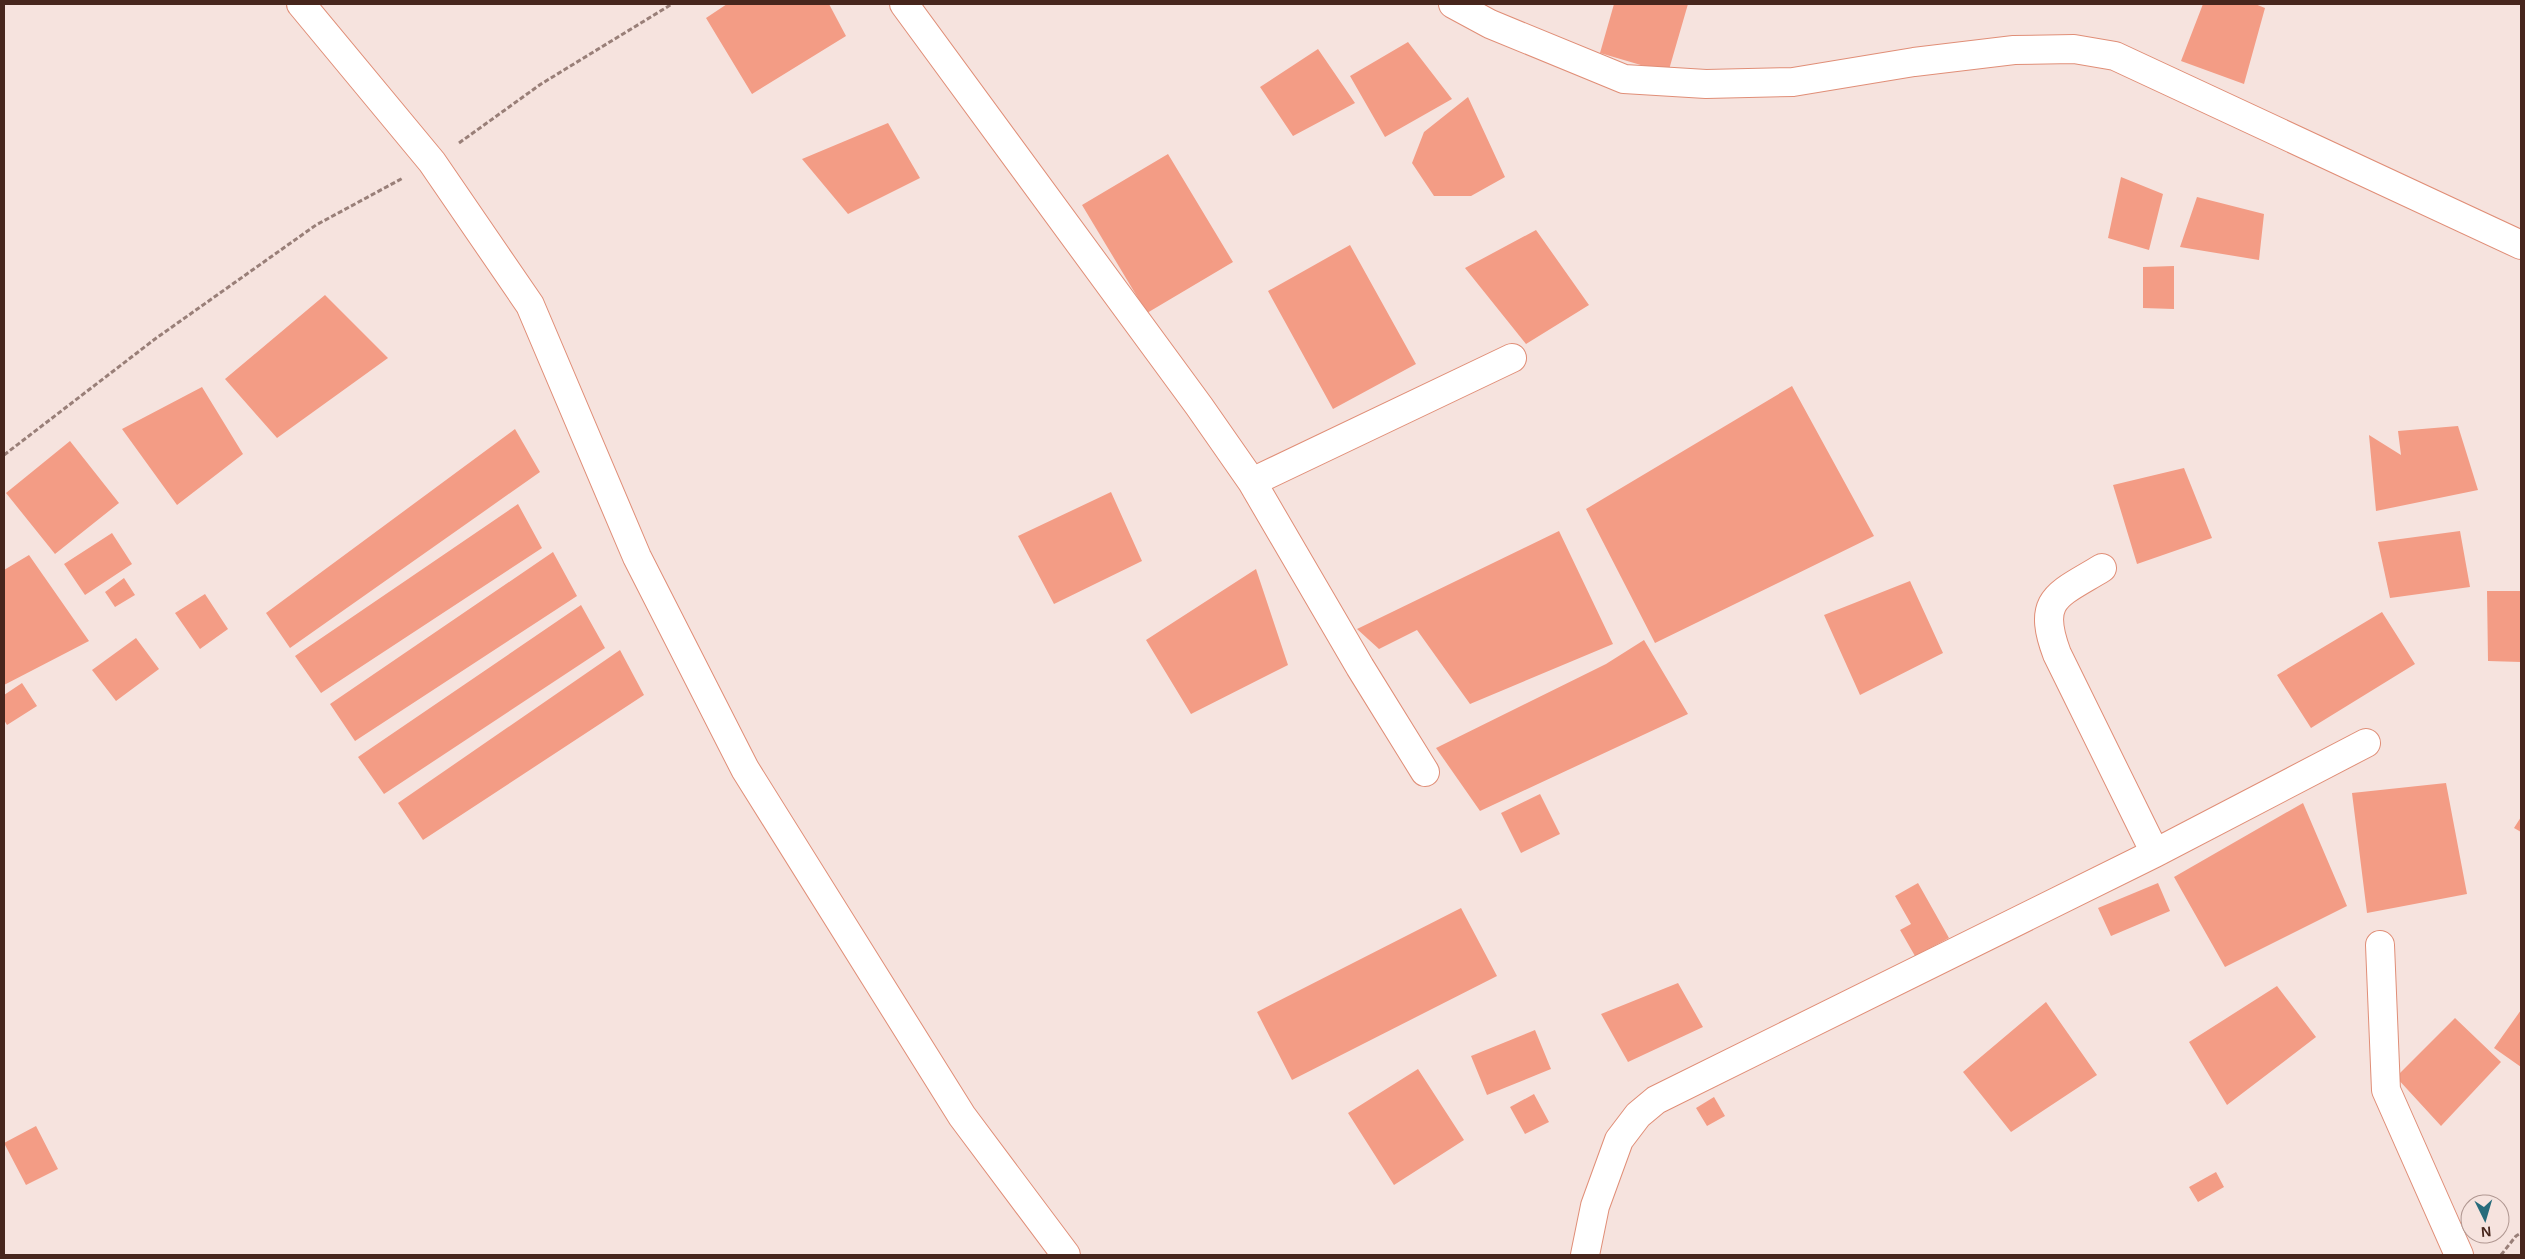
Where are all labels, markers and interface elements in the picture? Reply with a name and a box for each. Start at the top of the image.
north arrow [2460,1194,2510,1244]
text: N [2480,1224,2492,1240]

